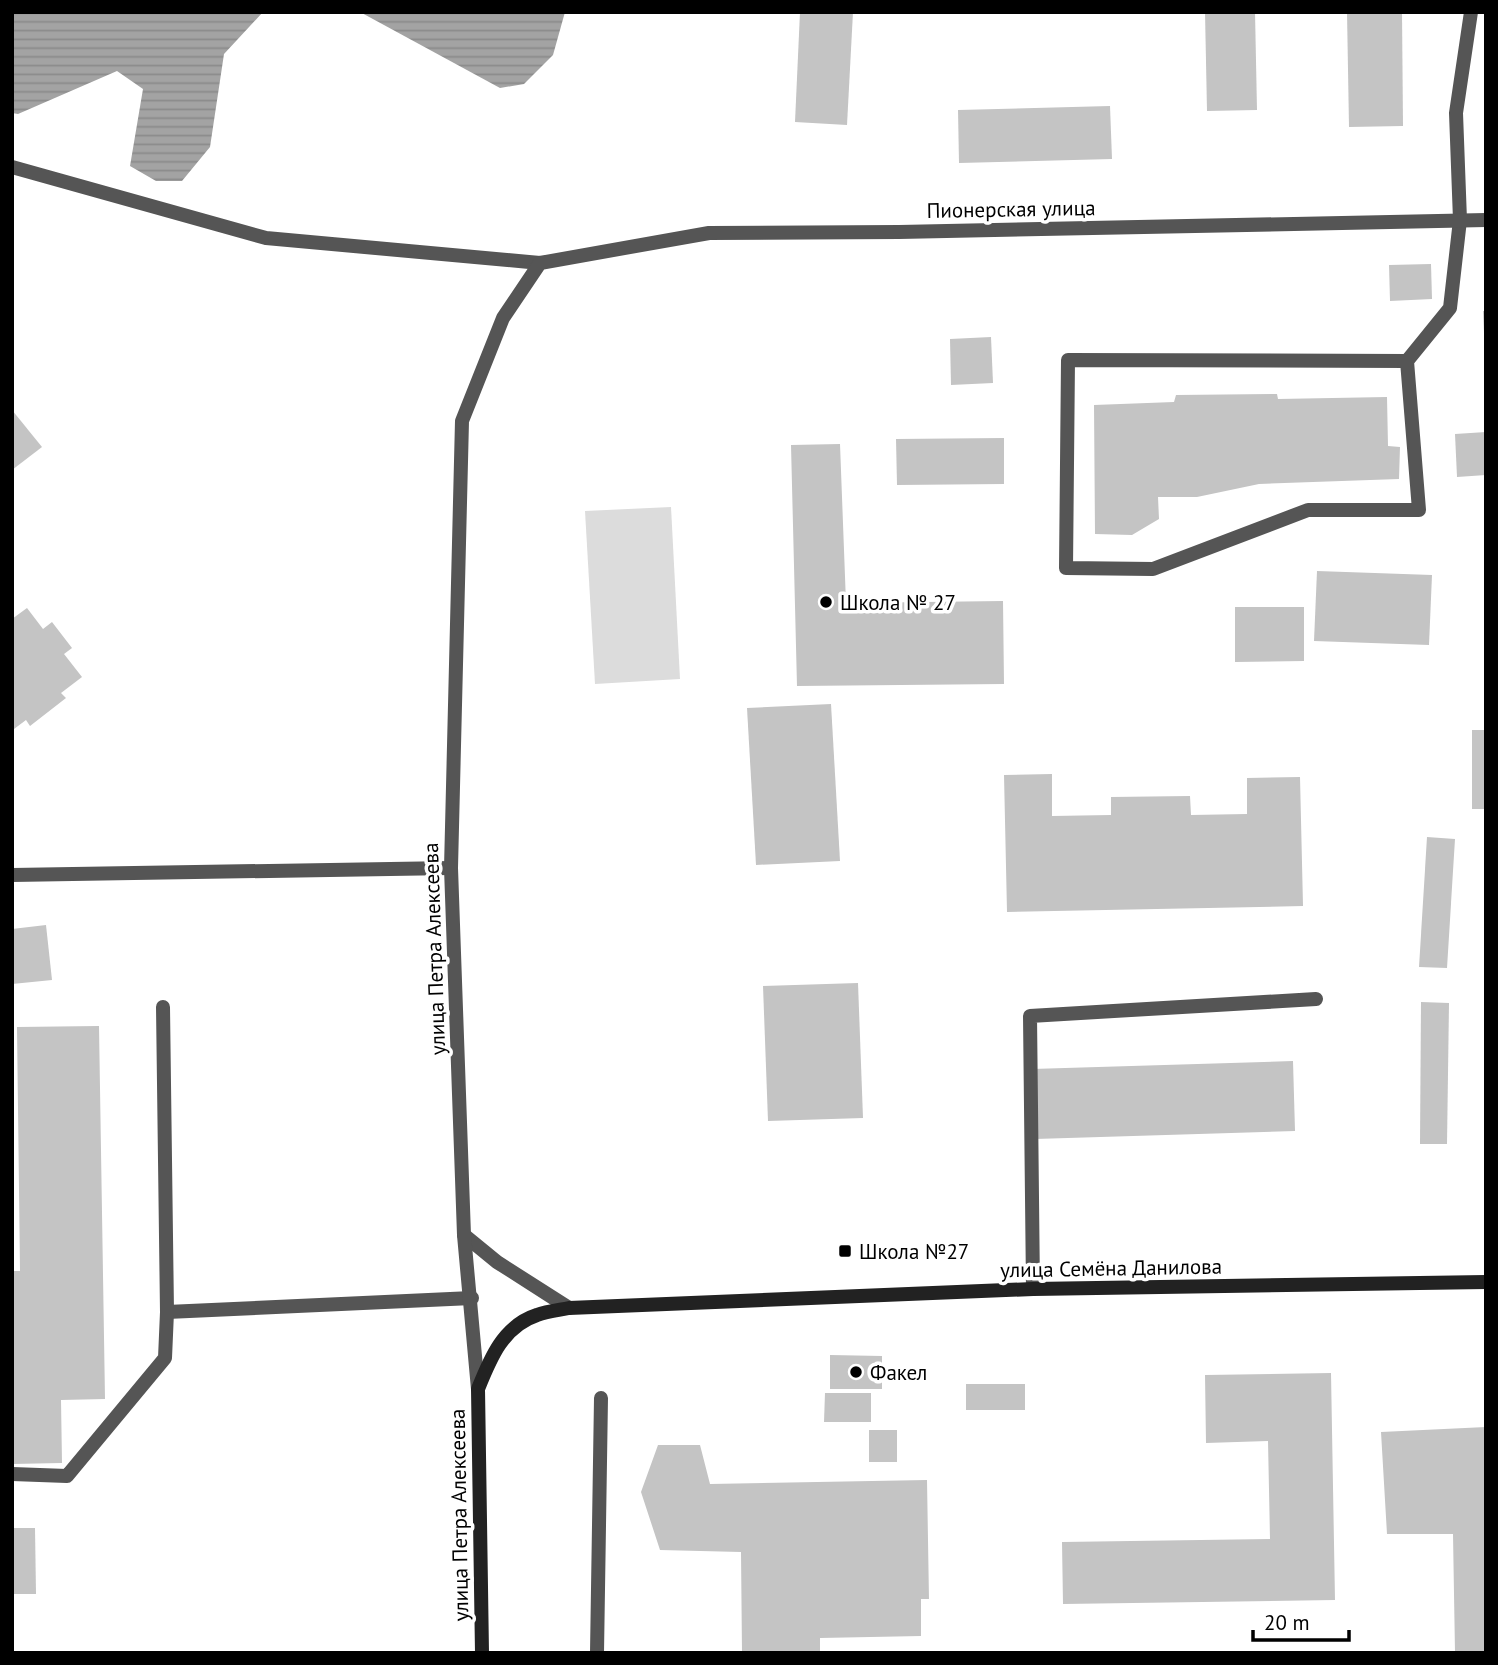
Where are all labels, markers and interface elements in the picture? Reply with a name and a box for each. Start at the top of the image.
street label: Пионерская улица [926,194,1096,224]
place label: Школа № 27 [840,589,956,616]
marker: Школа № 27 [818,594,834,610]
street label: улица Петра Алексеева [417,842,451,1056]
place label: Школа №27 [859,1238,969,1265]
marker: Школа №27 [837,1243,853,1259]
street label: улица Семёна Данилова [1000,1253,1222,1283]
place label: Факел [870,1359,927,1386]
marker: Факел [848,1364,864,1380]
street label: улица Петра Алексеева [444,1408,474,1622]
scale bar [1253,1598,1349,1642]
text: 20 m [1264,1609,1310,1636]

